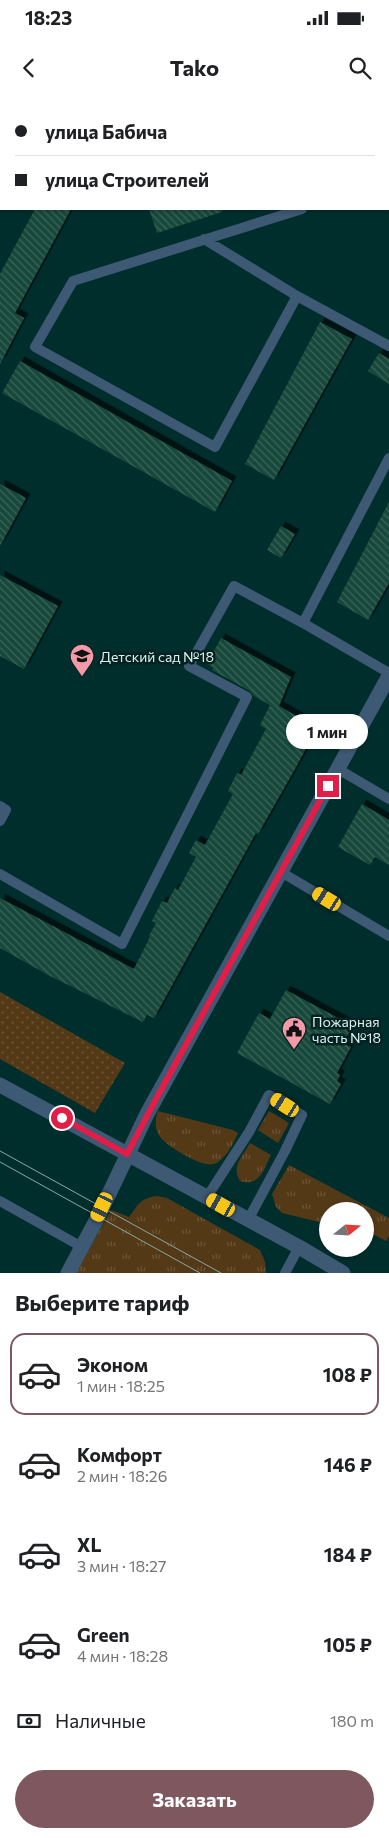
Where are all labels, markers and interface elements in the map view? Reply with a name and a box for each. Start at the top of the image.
text: 18:23 [25,6,72,29]
icon: back [15,54,43,82]
text: Tako [170,54,219,81]
icon: search [346,54,374,82]
text: улица Бабича [45,120,167,143]
text: улица Строителей [45,168,209,191]
school or university icon: Детский сад №18 [69,643,95,677]
place label: Детский сад №18 [100,648,214,665]
callout: 1 мин [287,714,369,748]
text: 1 мин [307,722,347,741]
route end [317,775,339,797]
car [310,885,343,913]
place label: Пожарная часть №18 [312,1013,381,1046]
public building icon: Пожарная часть №18 [281,1016,307,1050]
car [268,1091,301,1119]
route start [51,1107,73,1129]
car [88,1190,115,1224]
car [204,1191,237,1219]
north arrow [319,1202,374,1258]
map controls [319,1202,374,1257]
text: Выберите тариф [15,1289,189,1316]
icon: car [17,1352,62,1397]
text: Эконом [77,1353,148,1376]
text: 108 ₽ [323,1363,372,1386]
text: 1 мин · 18:25 [77,1376,165,1395]
icon: car [17,1442,62,1487]
text: Комфорт [77,1443,162,1466]
text: 146 ₽ [324,1453,372,1476]
text: 2 мин · 18:26 [77,1466,167,1485]
icon: car [17,1532,62,1577]
text: XL [77,1533,102,1556]
text: 184 ₽ [324,1543,372,1566]
text: 3 мин · 18:27 [77,1556,166,1575]
icon: car [17,1622,62,1667]
text: Green [77,1623,129,1646]
text: 105 ₽ [324,1633,372,1656]
text: 4 мин · 18:28 [77,1646,168,1665]
icon: cash [15,1707,43,1735]
text: Наличные [55,1709,146,1732]
text: 180 m [330,1711,374,1730]
button: Заказать [15,1770,374,1828]

